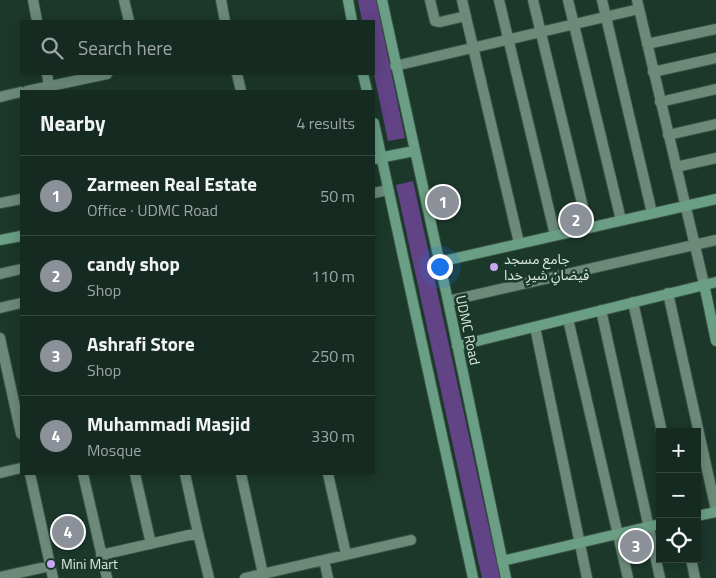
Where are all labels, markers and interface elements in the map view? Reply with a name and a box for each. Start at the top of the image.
search box [20,20,375,75]
text: Search here [78,33,172,62]
icon: search [38,34,66,62]
text: Nearby [40,107,105,139]
text: 4 results [296,111,355,135]
text: Zarmeen Real Estate [87,169,257,198]
pin: 1 [427,183,459,221]
text: 1 [52,184,60,208]
text: 50 m [320,184,355,208]
text: Office · UDMC Road [87,198,218,222]
pin: 2 [560,201,592,239]
place label: جامع مسجد فیضانِ شیرِ خدا [504,248,589,286]
text: candy shop [87,249,180,278]
your location [427,254,453,280]
marker: جامع مسجد فیضانِ شیرِ خدا [488,261,500,273]
text: 2 [52,264,60,288]
text: 110 m [311,264,355,288]
text: Shop [87,278,121,302]
street label: UDMC Road [451,293,486,367]
text: Ashrafi Store [87,329,195,358]
text: 3 [52,344,60,368]
text: 250 m [311,344,355,368]
text: Shop [87,358,121,382]
text: Muhammadi Masjid [87,409,250,438]
text: 4 [52,424,60,448]
text: 330 m [311,424,355,448]
map controls [656,428,701,563]
button: + [656,428,701,473]
text: Mosque [87,438,141,462]
button: − [656,473,701,518]
pin: 4 [52,513,84,551]
button: locate [656,518,701,563]
pin: 3 [620,527,652,565]
place label: Mini Mart [61,553,118,574]
marker: Mini Mart [45,558,57,570]

